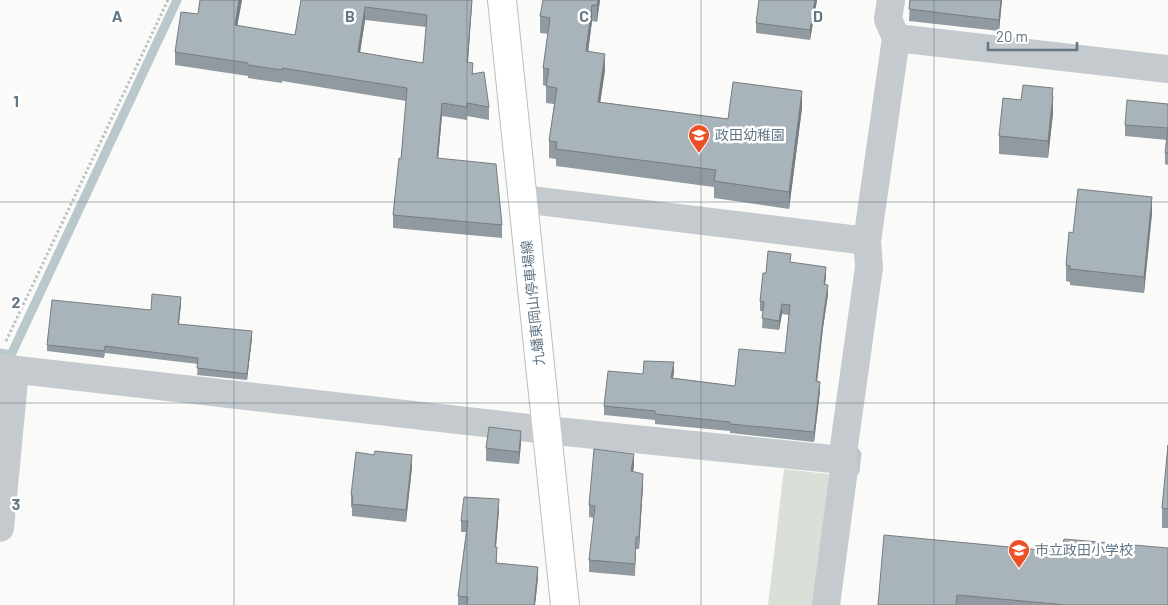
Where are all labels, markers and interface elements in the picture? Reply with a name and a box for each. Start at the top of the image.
text: A [112,6,123,25]
text: B [345,6,355,25]
text: C [579,6,589,25]
text: D [813,6,823,25]
scale bar [988,20,1077,52]
text: 20 m [996,27,1028,45]
text: 1 [13,91,19,110]
school or university icon: 政田幼稚園 [687,123,711,154]
place label: 政田幼稚園 [715,126,785,143]
street label: 九蟠東岡山停車場線 [517,240,548,367]
text: 2 [12,292,21,311]
text: 3 [12,494,20,513]
school or university icon: 市立政田小学校 [1007,538,1031,569]
place label: 市立政田小学校 [1035,541,1133,558]

